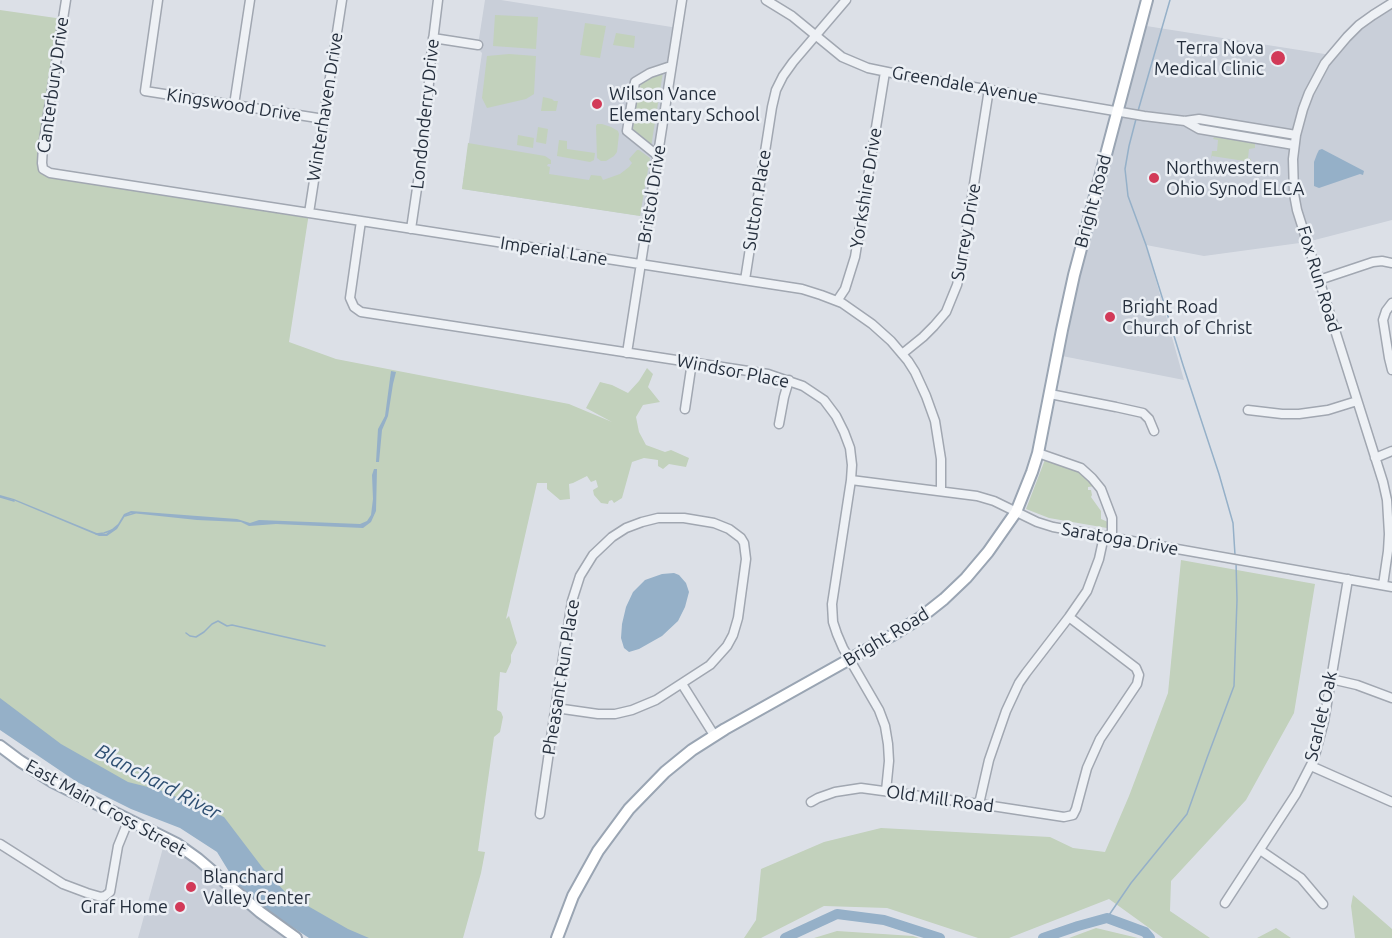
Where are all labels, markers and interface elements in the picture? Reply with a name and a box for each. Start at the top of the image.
street label: Canterbury Drive [33,15,73,155]
street label: Winterhaven Drive [303,31,347,183]
place label: Terra Nova Medical Clinic [1154,37,1264,80]
street label: Londonderry Drive [406,38,444,190]
marker: Terra Nova Medical Clinic [1269,49,1287,67]
street label: Greendale Avenue [890,62,1040,108]
place label: Wilson Vance Elementary School [609,83,760,125]
street label: Kingswood Drive [165,84,303,126]
marker: Wilson Vance Elementary School [590,97,604,111]
street label: Yorkshire Drive [846,126,886,250]
street label: Bristol Drive [634,143,670,245]
street label: Sutton Place [738,148,776,252]
street label: Bright Road [1070,152,1116,250]
place label: Northwestern Ohio Synod ELCA [1166,157,1304,200]
marker: Northwestern Ohio Synod ELCA [1147,171,1161,185]
street label: Surrey Drive [947,182,985,282]
street label: Fox Run Road [1293,223,1345,335]
street label: Imperial Lane [499,232,609,270]
place label: Bright Road Church of Christ [1122,296,1252,338]
marker: Bright Road Church of Christ [1103,310,1117,324]
street label: Windsor Place [675,349,791,393]
street label: Saratoga Drive [1060,518,1180,560]
street label: Pheasant Run Place [538,597,584,757]
street label: Bright Road [839,603,933,671]
street label: Scarlet Oak [1300,669,1342,763]
water label: Blanchard River [91,739,225,825]
street label: East Main Cross Street [22,755,190,861]
street label: Old Mill Road [885,781,995,817]
place label: Blanchard Valley Center [203,866,311,908]
marker: Blanchard Valley Center [184,880,198,894]
place label: Graf Home [80,896,168,918]
marker: Graf Home [173,900,187,914]

